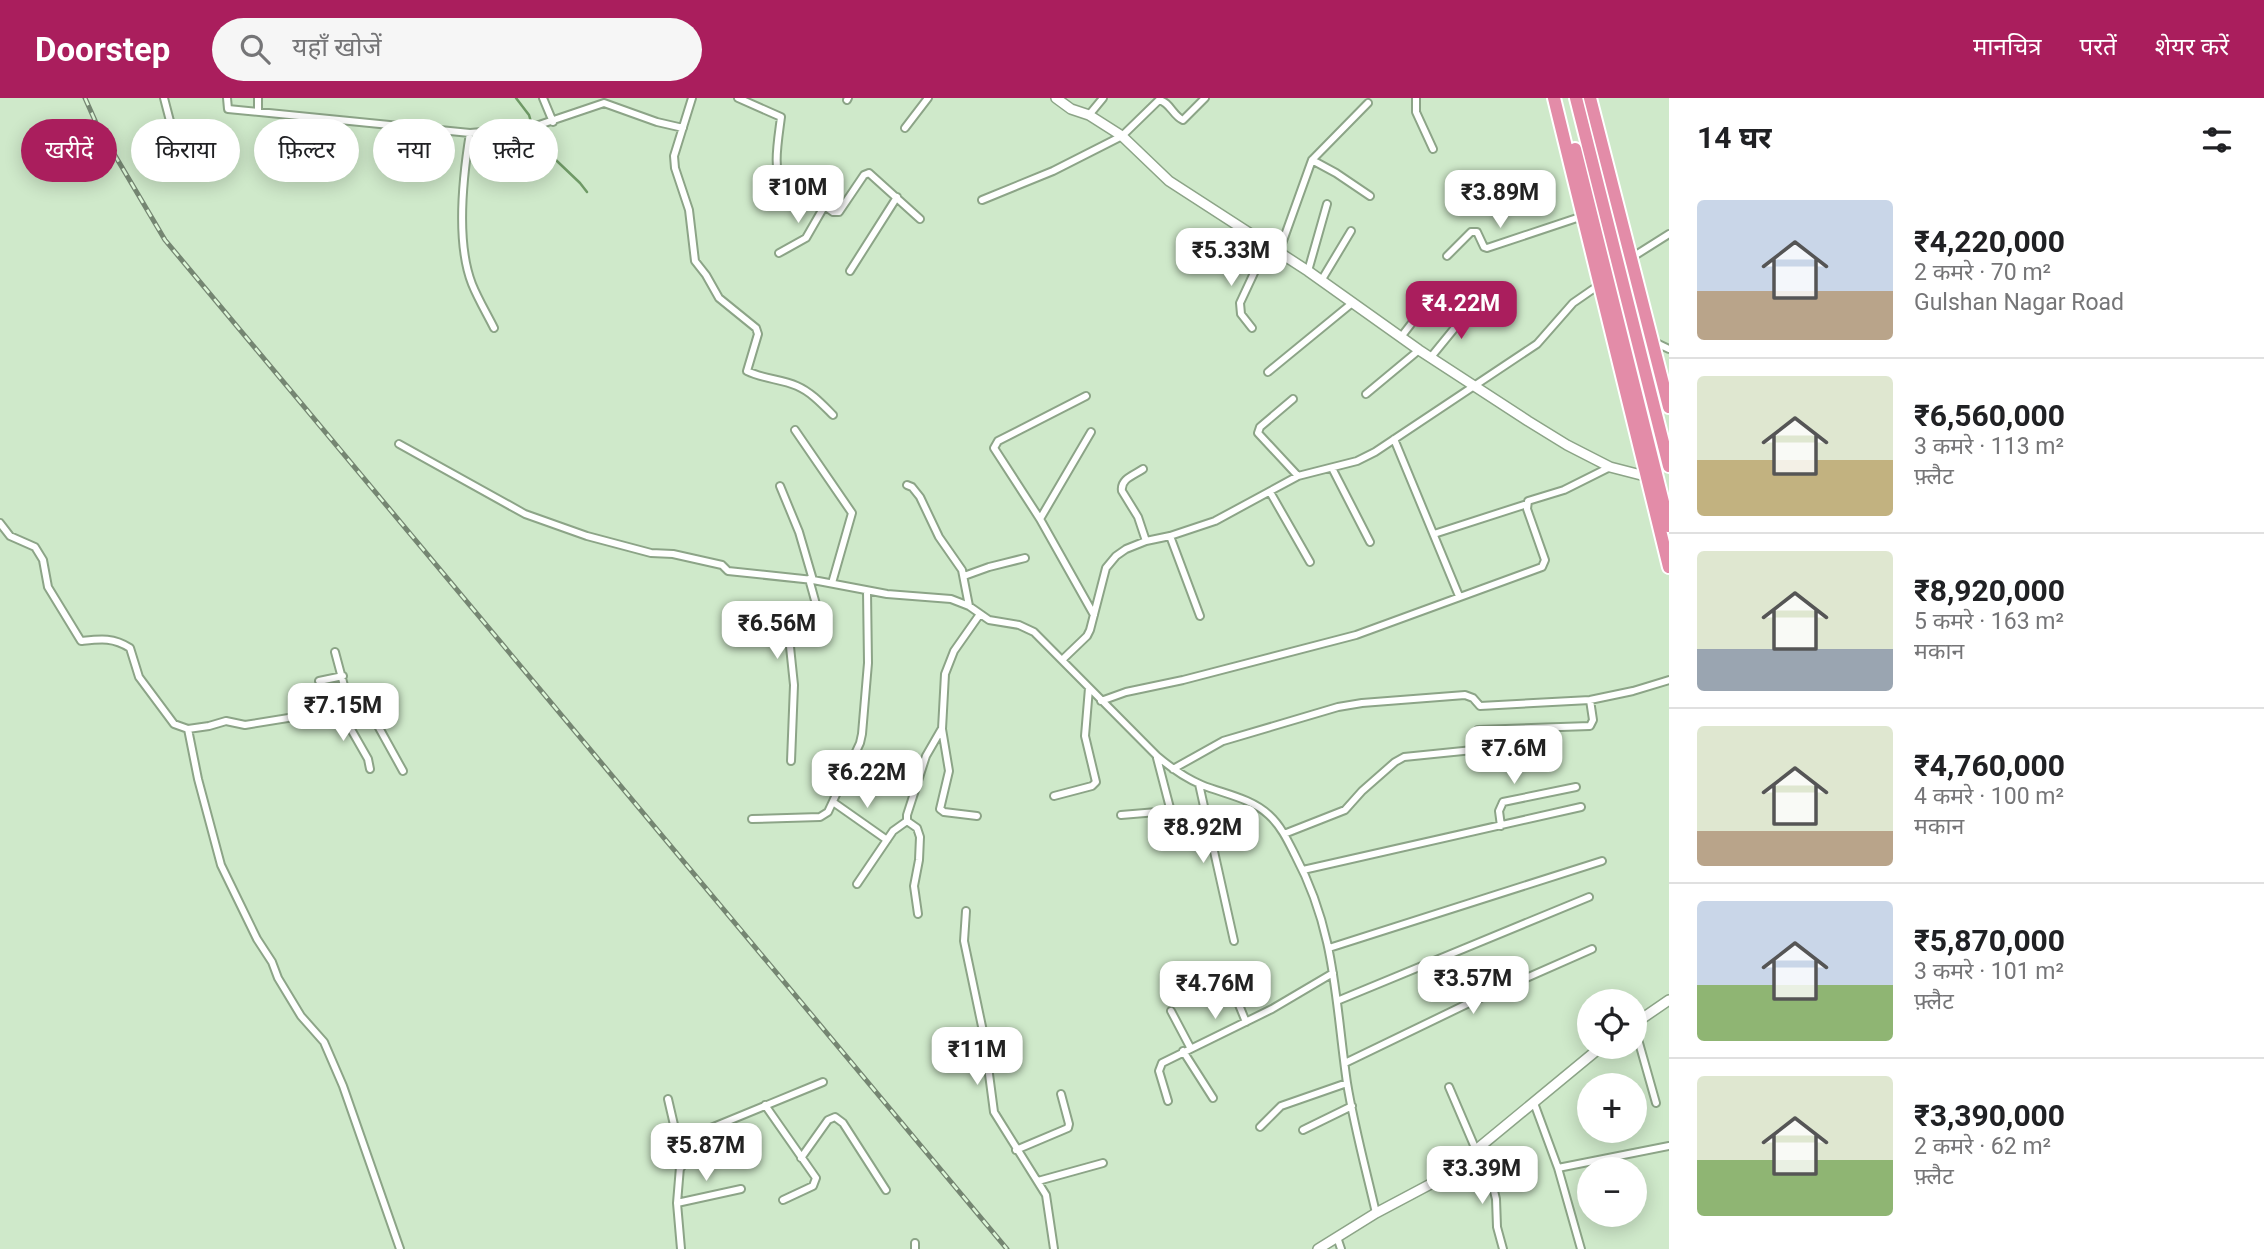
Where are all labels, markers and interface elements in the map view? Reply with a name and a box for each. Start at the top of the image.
search box [212,18,702,81]
text: Doorstep [35,30,170,69]
icon: search [236,30,274,68]
text: यहाँ खोजें [292,32,382,62]
text: मानचित्र [1973,33,2042,61]
text: परतें [2080,33,2117,61]
text: शेयर करें [2155,33,2229,61]
chip: खरीदें [21,119,117,182]
chip: किराया [131,119,240,182]
chip: फ़िल्टर [254,119,359,182]
chip: नया [373,119,455,182]
chip: फ़्लैट [469,119,558,182]
text: 14 घर [1697,120,1772,155]
icon: filters [2198,121,2236,159]
pin: ₹10M [757,166,839,225]
pin: ₹3.89M [1443,170,1557,230]
text: ₹10M [769,174,827,201]
text: ₹3.89M [1461,179,1539,206]
text: ₹4,220,000 [1914,224,2065,259]
pin: ₹5.33M [1174,228,1288,288]
icon: home [1753,228,1837,312]
text: ₹5.33M [1192,237,1270,264]
text: 2 कमरे · 70 m² [1914,259,2051,286]
pin: ₹4.22M [1404,282,1518,341]
text: Gulshan Nagar Road [1914,289,2124,316]
text: ₹4.22M [1422,290,1500,317]
text: ₹6,560,000 [1914,398,2065,433]
icon: home [1753,404,1837,488]
text: 3 कमरे · 113 m² [1914,433,2064,460]
text: फ़्लैट [1914,463,1954,490]
text: ₹8,920,000 [1914,573,2065,608]
icon: home [1753,579,1837,663]
pin: ₹6.56M [720,602,834,661]
text: 5 कमरे · 163 m² [1914,608,2064,635]
text: ₹6.56M [738,610,816,637]
text: मकान [1914,638,1964,665]
pin: ₹7.15M [286,684,400,743]
text: ₹7.15M [304,692,382,719]
pin: ₹7.6M [1465,726,1563,786]
text: ₹7.6M [1481,735,1547,762]
text: ₹4,760,000 [1914,748,2065,783]
pin: ₹6.22M [810,750,924,810]
icon: home [1753,754,1837,838]
text: ₹6.22M [828,759,906,786]
text: 4 कमरे · 100 m² [1914,783,2064,810]
pin: ₹8.92M [1146,806,1260,865]
text: मकान [1914,813,1964,840]
text: ₹8.92M [1164,814,1242,841]
text: ₹5,870,000 [1914,923,2065,958]
icon: home [1753,929,1837,1013]
pin: ₹3.57M [1416,956,1530,1016]
text: 3 कमरे · 101 m² [1914,958,2064,985]
pin: ₹4.76M [1158,962,1272,1021]
text: ₹3.57M [1434,965,1512,992]
text: ₹4.76M [1176,970,1254,997]
text: फ़्लैट [1914,988,1954,1015]
map controls [1577,989,1647,1227]
button: locate [1577,989,1647,1059]
pin: ₹11M [936,1028,1018,1087]
text: ₹11M [948,1036,1006,1063]
button: + [1577,1073,1647,1143]
text: ₹3,390,000 [1914,1098,2065,1133]
icon: home [1753,1104,1837,1188]
pin: ₹5.87M [649,1124,763,1183]
text: ₹5.87M [667,1132,745,1159]
text: 2 कमरे · 62 m² [1914,1133,2051,1160]
pin: ₹3.39M [1425,1146,1539,1206]
text: ₹3.39M [1443,1155,1521,1182]
button: − [1577,1157,1647,1227]
text: फ़्लैट [1914,1163,1954,1190]

